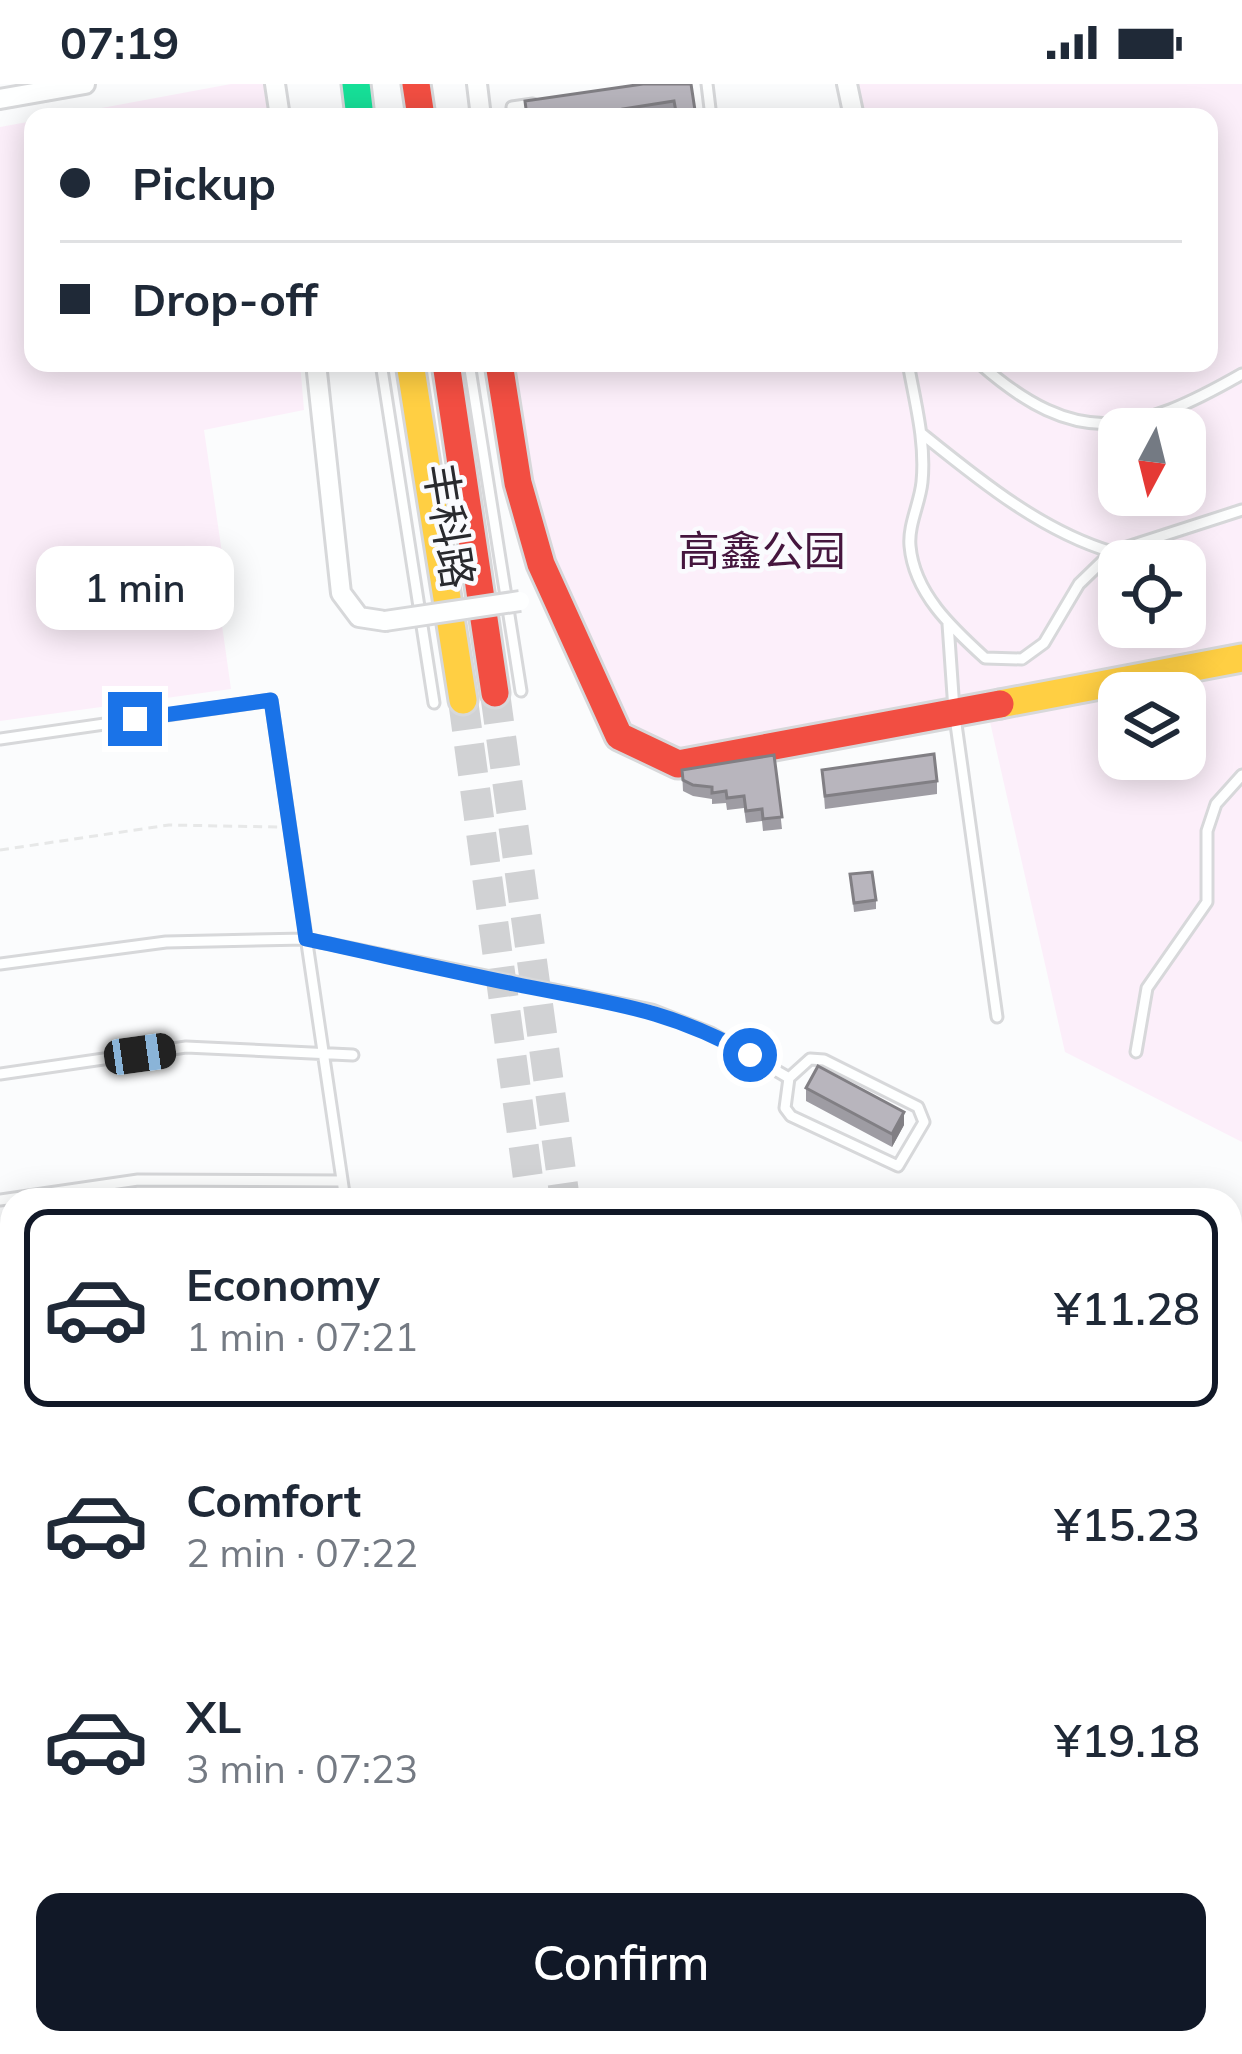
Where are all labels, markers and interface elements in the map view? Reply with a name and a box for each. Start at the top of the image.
text: 07:19 [60,14,179,70]
text: Pickup [132,155,276,211]
text: Drop-off [132,271,318,327]
north arrow [1098,408,1206,516]
map controls [1098,408,1206,780]
street label: 丰科路 [413,460,486,592]
park label: 高鑫公园 [678,524,846,577]
button: locate [1098,540,1206,648]
callout: 1 min [36,545,234,629]
text: 1 min [84,563,186,612]
button: layers [1098,672,1206,780]
route end [108,692,162,746]
route start [723,1028,777,1082]
car [102,1031,178,1077]
icon: car [42,1254,150,1362]
text: Economy [186,1256,380,1312]
text: ¥11.28 [1054,1280,1200,1336]
text: 1 min · 07:21 [186,1312,418,1361]
icon: car [42,1470,150,1578]
text: Comfort [186,1472,361,1528]
text: ¥15.23 [1054,1496,1200,1552]
text: 2 min · 07:22 [186,1528,418,1577]
icon: car [42,1686,150,1794]
text: XL [186,1688,241,1744]
text: ¥19.18 [1054,1712,1200,1768]
text: 3 min · 07:23 [186,1744,418,1793]
button: Confirm [36,1893,1206,2031]

